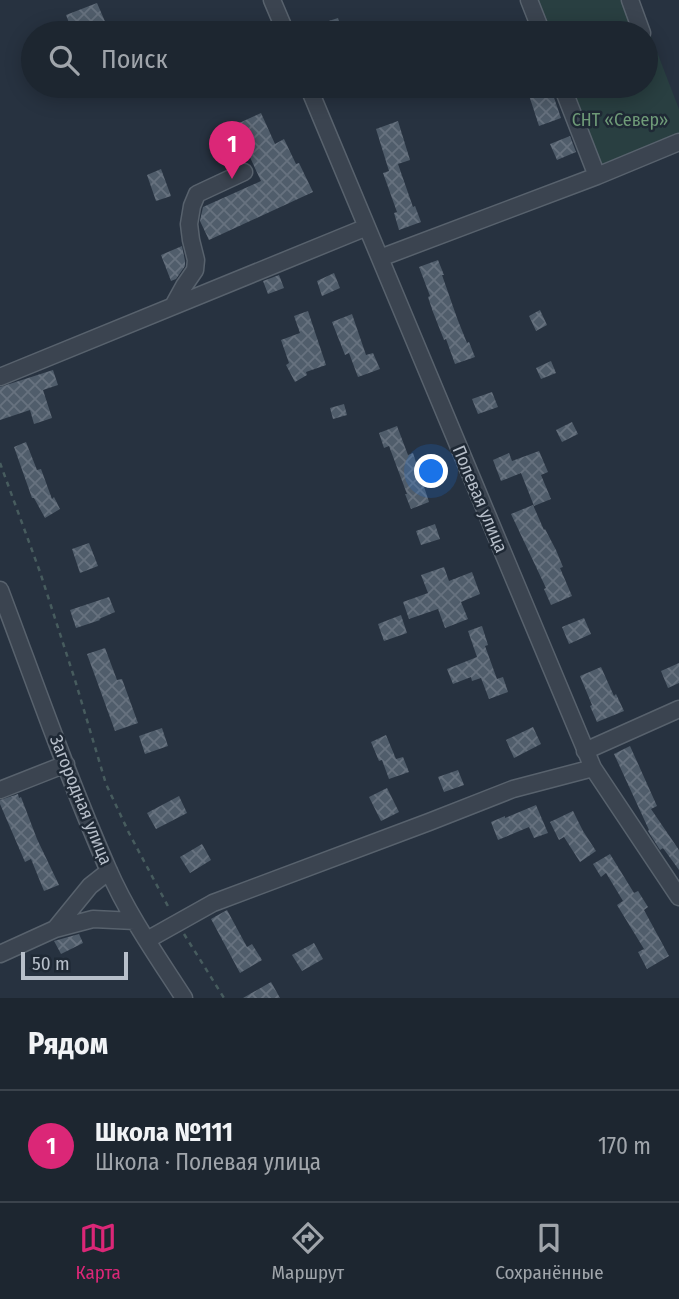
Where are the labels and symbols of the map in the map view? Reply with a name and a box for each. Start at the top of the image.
park label: СНТ «Север» [572,109,668,131]
pin: 1 [209,121,255,179]
street label: Полевая улица [448,442,513,556]
your location [414,454,448,488]
street label: Загородная улица [45,732,117,868]
scale bar [21,949,128,981]

